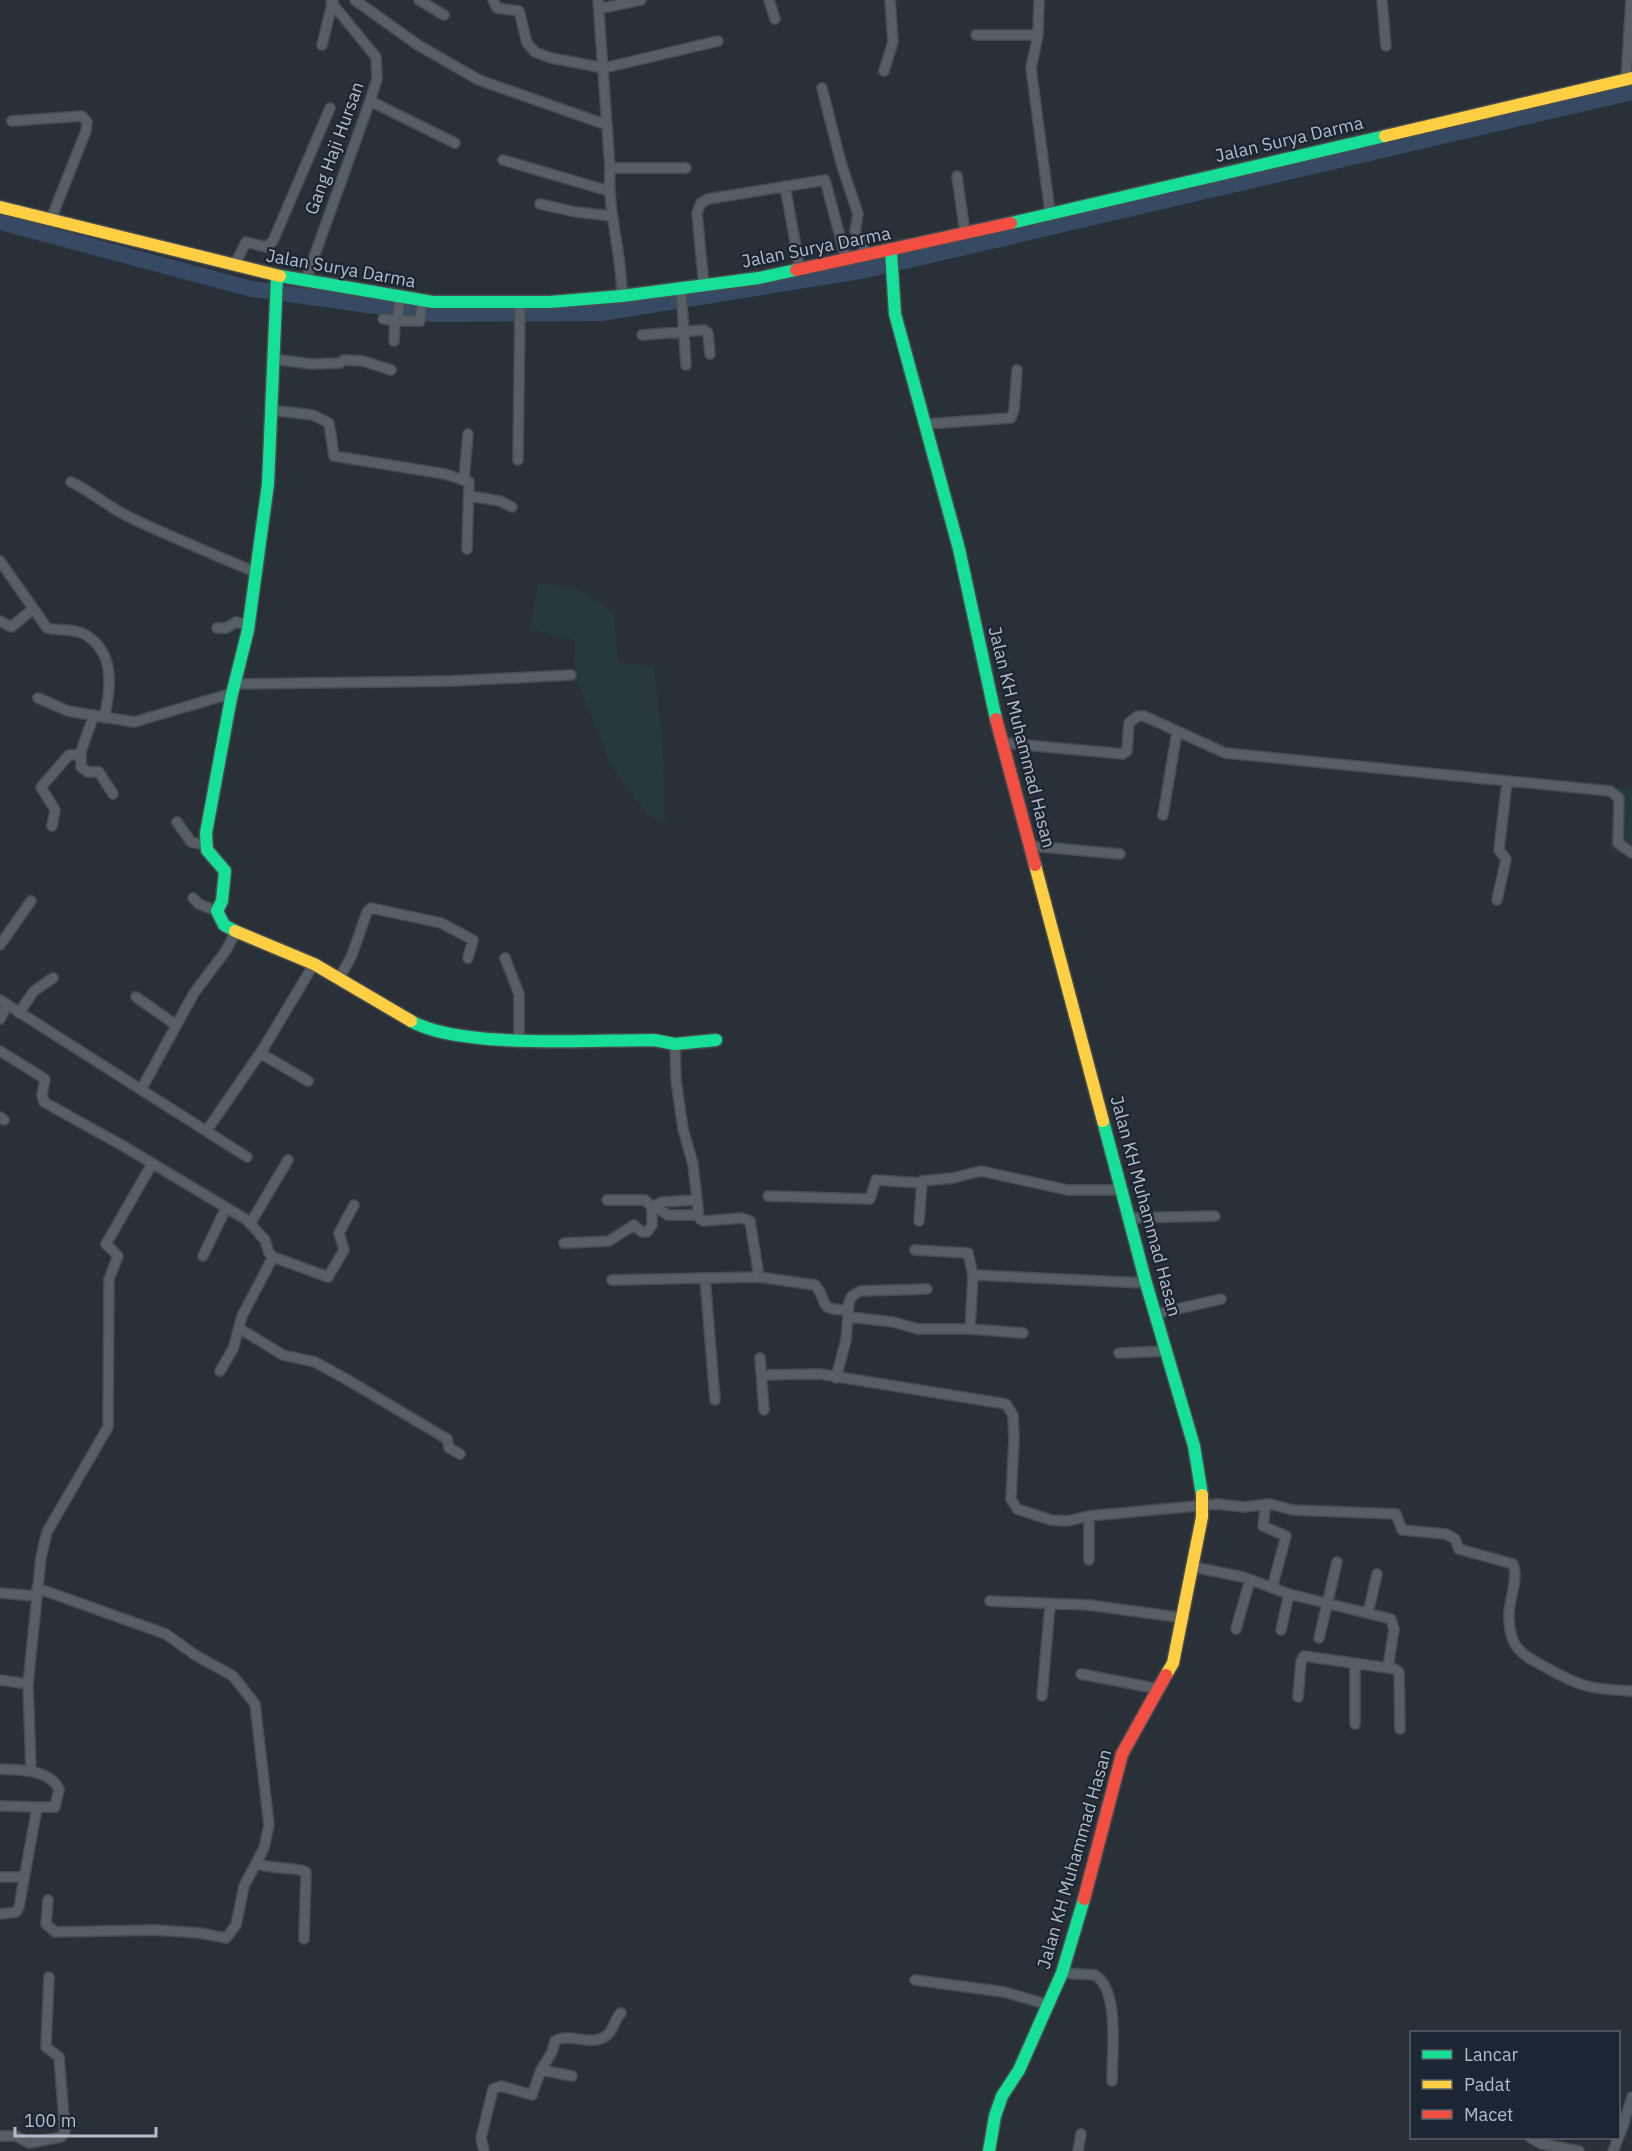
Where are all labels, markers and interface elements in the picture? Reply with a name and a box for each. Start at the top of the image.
street label: Gang Haji Hursan [299,78,369,218]
street label: Jalan Surya Darma [1213,111,1366,167]
street label: Jalan Surya Darma [739,221,893,273]
street label: Jalan Surya Darma [264,244,418,293]
street label: Jalan KH Muhammad Hasan [983,624,1061,850]
street label: Jalan KH Muhammad Hasan [1105,1093,1187,1319]
street label: Jalan KH Muhammad Hasan [1032,1746,1116,1972]
legend [1410,2031,1620,2139]
text: Lancar [1464,2043,1519,2066]
text: Padat [1464,2073,1511,2096]
scale bar [15,2100,156,2138]
text: Macet [1464,2103,1513,2126]
text: 100 m [24,2109,76,2132]

